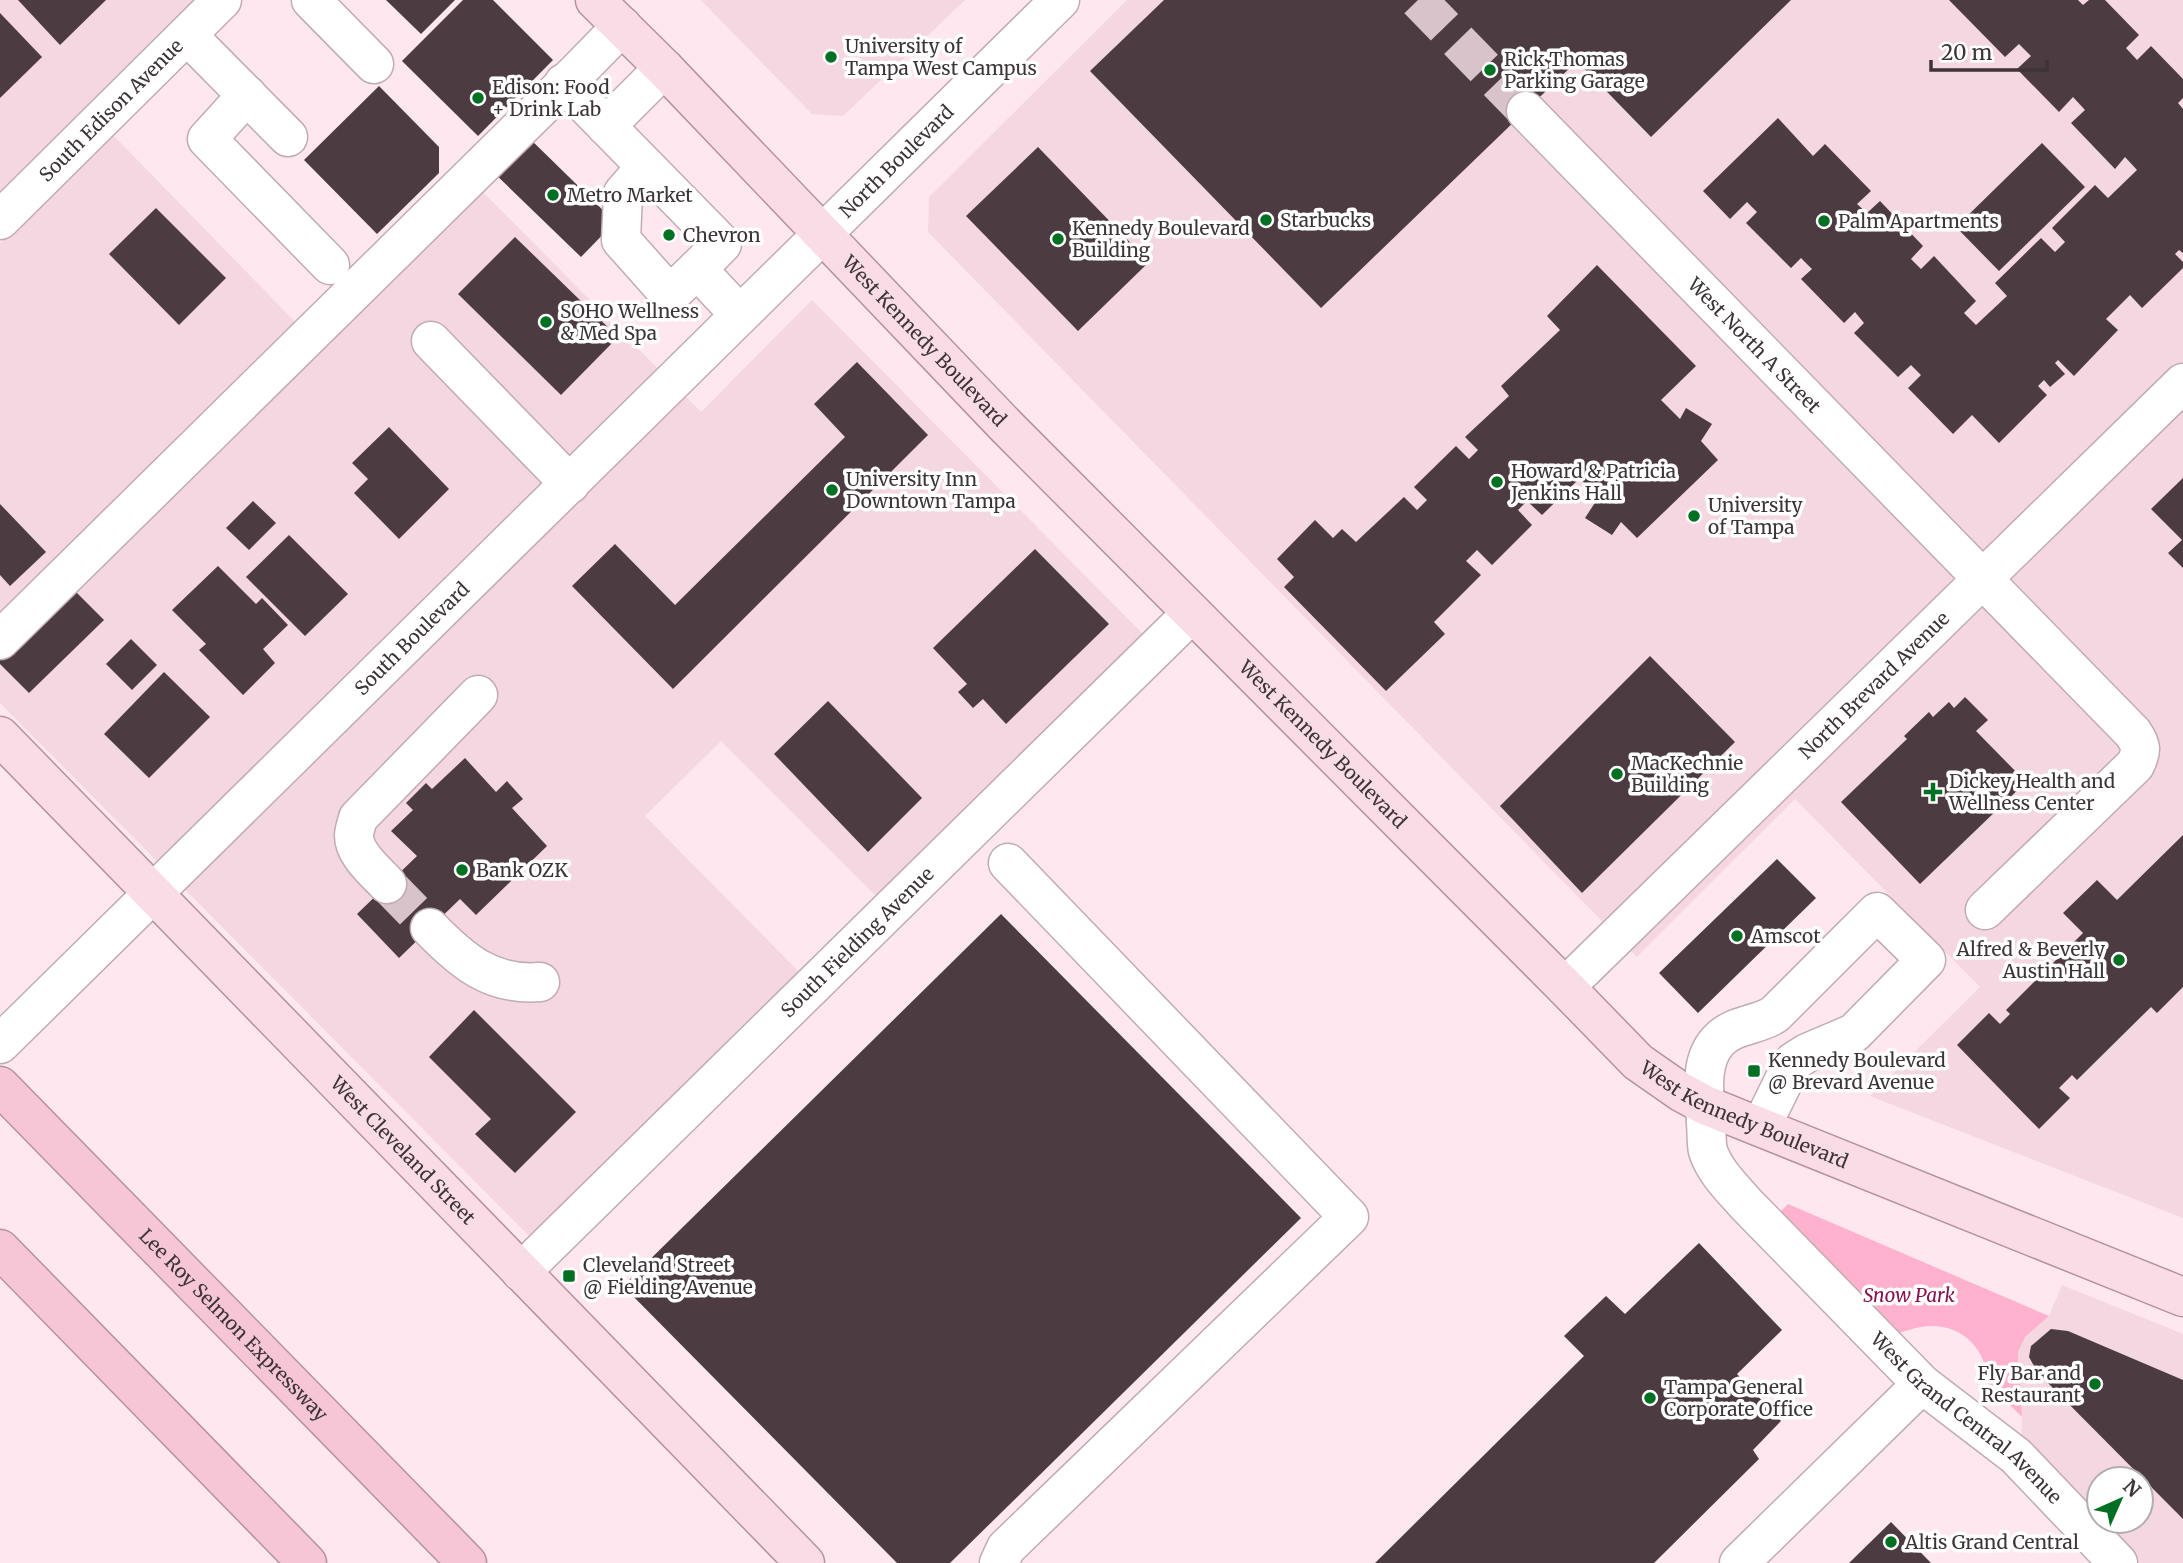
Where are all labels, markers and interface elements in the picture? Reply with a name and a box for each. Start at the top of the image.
scale bar [1931,28,2046,72]
street label: South Edison Avenue [34,34,188,187]
place label: University of Tampa West Campus [845,34,1037,80]
text: 20 m [1941,39,1993,66]
place label: Rick Thomas Parking Garage [1504,47,1645,93]
marker: University of Tampa West Campus [823,49,839,65]
marker: Rick Thomas Parking Garage [1482,62,1498,78]
place label: Edison: Food + Drink Lab [492,75,610,121]
marker: Edison: Food + Drink Lab [470,90,486,106]
street label: North Boulevard [834,100,958,223]
place label: Metro Market [567,183,693,207]
marker: Metro Market [545,187,561,203]
place label: Starbucks [1280,208,1371,232]
place label: Palm Apartments [1838,209,1999,233]
marker: Starbucks [1258,212,1274,228]
marker: Palm Apartments [1816,213,1832,229]
place label: Kennedy Boulevard Building [1072,216,1250,262]
place label: Chevron [683,223,761,247]
marker: Chevron [661,227,677,243]
marker: Kennedy Boulevard Building [1050,231,1066,247]
street label: West Kennedy Boulevard [837,249,1012,431]
street label: West North A Street [1682,271,1826,418]
place label: SOHO Wellness & Med Spa [560,299,699,345]
marker: SOHO Wellness & Med Spa [538,314,554,330]
place label: Howard & Patricia Jenkins Hall [1510,459,1676,505]
place label: University Inn Downtown Tampa [846,467,1016,513]
marker: Howard & Patricia Jenkins Hall [1489,474,1505,490]
marker: University Inn Downtown Tampa [824,482,840,498]
place label: University of Tampa [1708,493,1803,539]
marker: University of Tampa [1686,508,1702,524]
street label: South Boulevard [350,577,474,700]
street label: North Brevard Avenue [1794,606,1954,764]
street label: West Kennedy Boulevard [1233,654,1412,833]
place label: MacKechnie Building [1631,751,1743,797]
marker: MacKechnie Building [1609,766,1625,782]
place label: Dickey Health and Wellness Center [1948,769,2115,815]
marker: Dickey Health and Wellness Center [1923,782,1943,802]
place label: Bank OZK [476,858,568,882]
marker: Bank OZK [454,862,470,878]
street label: South Fielding Avenue [776,862,939,1022]
place label: Amscot [1750,924,1821,948]
marker: Amscot [1729,928,1745,944]
place label: Alfred & Beverly Austin Hall [1955,937,2105,983]
marker: Alfred & Beverly Austin Hall [2111,952,2127,968]
place label: Kennedy Boulevard @ Brevard Avenue [1768,1048,1946,1094]
street label: West Kennedy Boulevard [1635,1055,1852,1173]
marker: Kennedy Boulevard @ Brevard Avenue [1746,1063,1762,1079]
street label: West Cleveland Street [325,1070,481,1230]
street label: Lee Roy Selmon Expressway [134,1223,333,1426]
place label: Cleveland Street @ Fielding Avenue [583,1253,753,1299]
marker: Cleveland Street @ Fielding Avenue [561,1268,577,1284]
park label: Snow Park [1863,1283,1955,1307]
street label: West Grand Central Avenue [1865,1326,2067,1509]
place label: Fly Bar and Restaurant [1978,1361,2082,1407]
place label: Tampa General Corporate Office [1664,1375,1813,1421]
marker: Fly Bar and Restaurant [2087,1376,2103,1392]
marker: Tampa General Corporate Office [1642,1390,1658,1406]
north arrow [2085,1465,2155,1535]
text: N [2118,1474,2146,1502]
place label: Altis Grand Central [1904,1530,2079,1554]
marker: Altis Grand Central [1883,1534,1899,1550]

